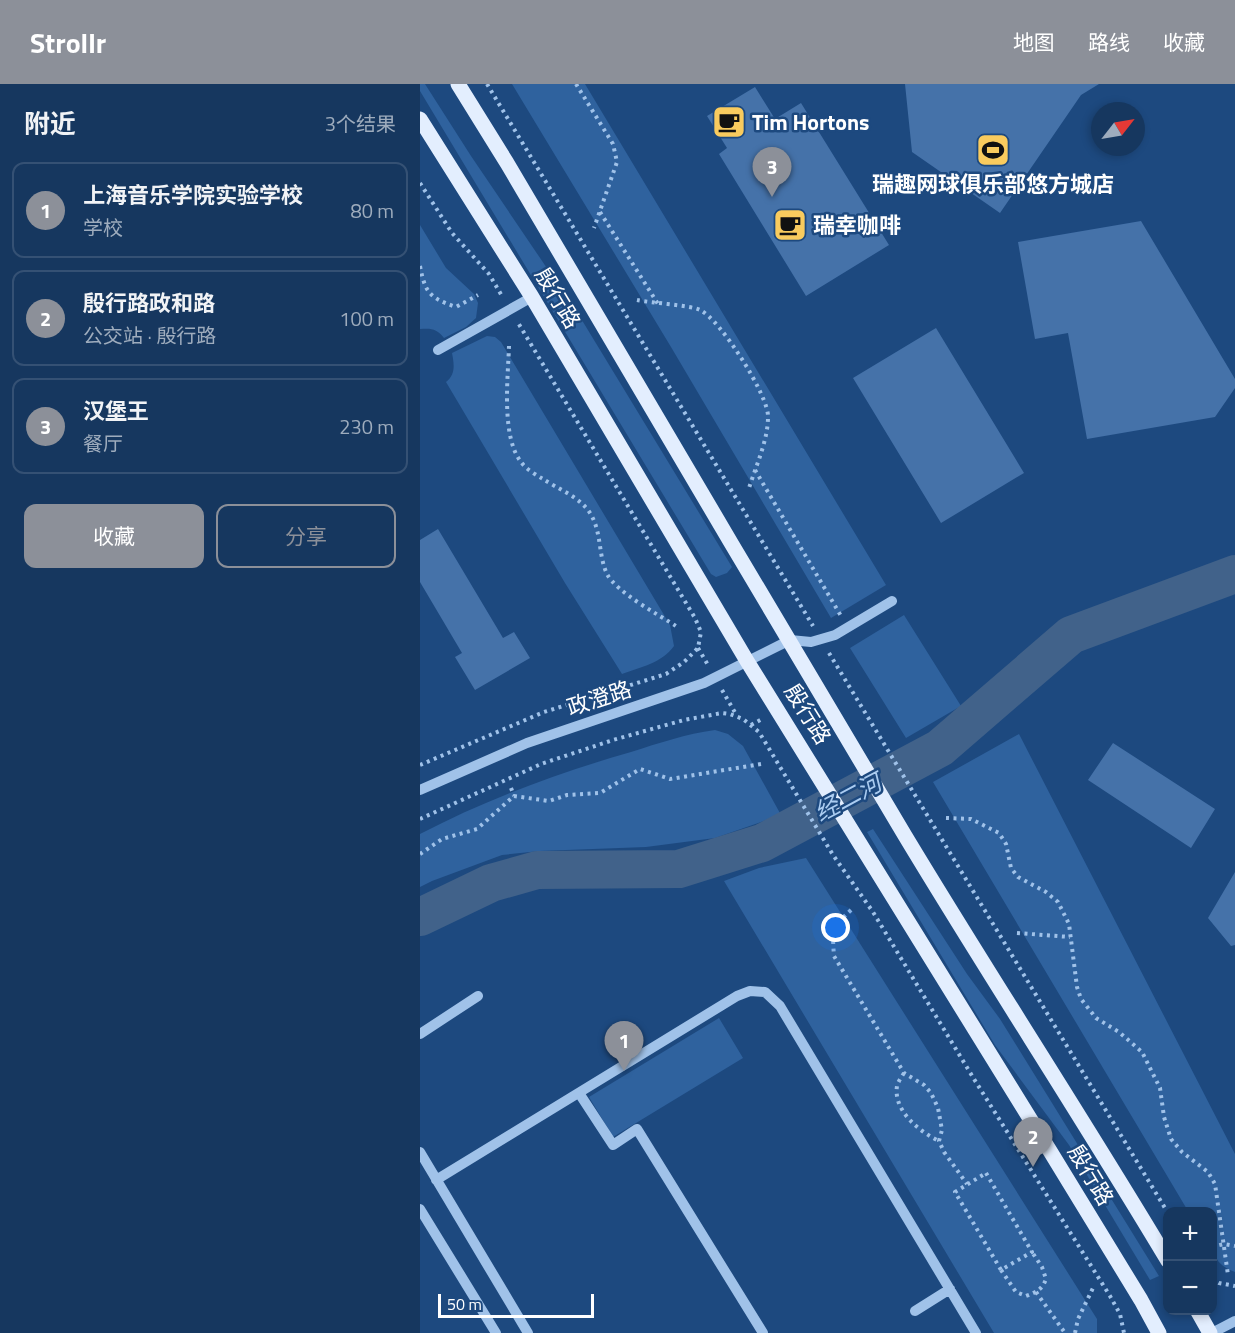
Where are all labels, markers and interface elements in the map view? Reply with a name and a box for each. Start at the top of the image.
text: Strollr [30,21,106,64]
text: 地图 [1013,26,1055,58]
text: 路线 [1088,26,1130,58]
text: 收藏 [1163,26,1205,58]
north arrow [1091,102,1145,156]
text: 附近 [24,104,76,143]
cafe icon: Tim Hortons [711,104,747,140]
place label: Tim Hortons [752,105,869,139]
text: 3个结果 [325,108,396,139]
sports icon: 瑞趣网球俱乐部悠方城店 [975,132,1011,168]
pin: 3 [752,147,792,197]
place label: 瑞趣网球俱乐部悠方城店 [872,167,1114,201]
text: 上海音乐学院实验学校 [83,178,303,212]
text: 1 [40,195,51,226]
text: 80 m [350,195,394,226]
cafe icon: 瑞幸咖啡 [772,207,808,243]
place label: 瑞幸咖啡 [813,208,901,242]
text: 学校 [83,212,123,243]
street label: 殷行路 [526,261,590,335]
text: 殷行路政和路 [83,286,215,320]
text: 2 [40,303,51,334]
text: 100 m [339,303,394,334]
text: 公交站 · 殷行路 [83,320,216,351]
text: 汉堡王 [83,394,149,428]
text: 3 [40,411,51,442]
text: 230 m [339,411,394,442]
text: 餐厅 [83,428,123,459]
button: 收藏 [24,504,204,568]
button: 分享 [216,504,396,568]
street label: 政澄路 [562,672,636,724]
street label: 殷行路 [776,677,840,751]
water label: 经二河 [807,762,891,830]
your location [821,913,850,942]
pin: 1 [604,1022,644,1071]
pin: 2 [1014,1118,1052,1167]
street label: 殷行路 [1059,1138,1123,1212]
map controls [1163,1207,1217,1315]
button: + [1163,1207,1217,1261]
button: − [1163,1261,1217,1315]
scale bar [438,1291,594,1318]
text: 50 m [447,1292,482,1316]

